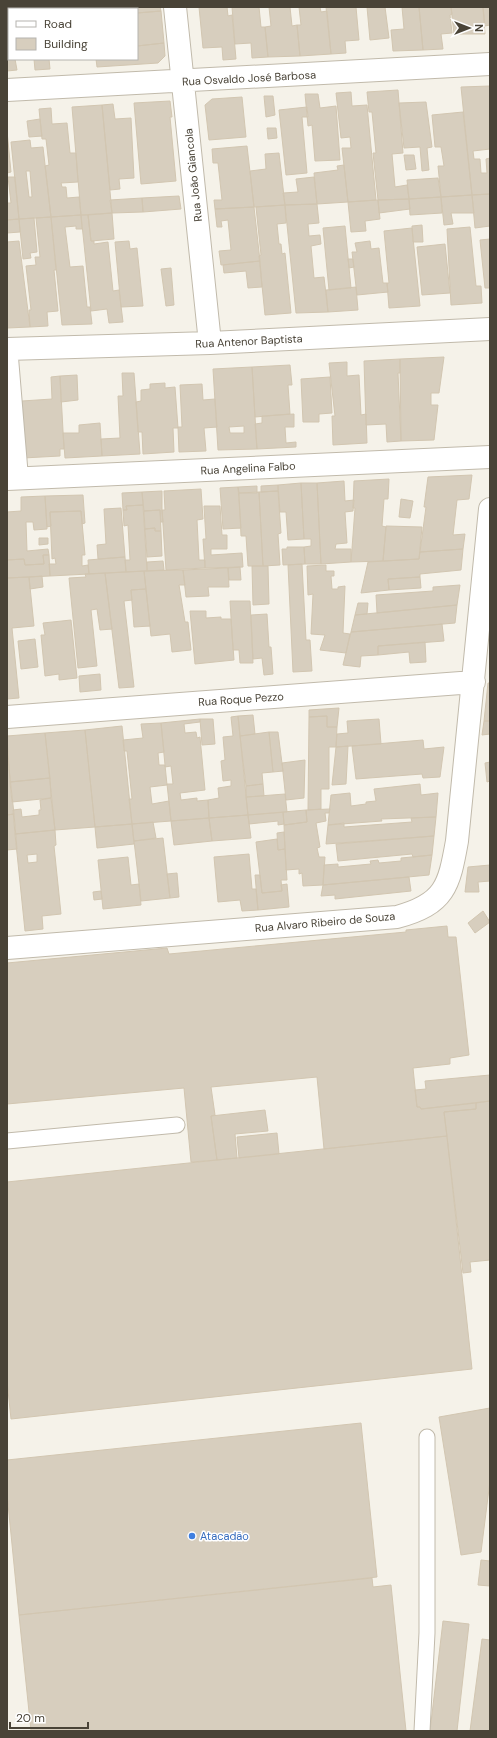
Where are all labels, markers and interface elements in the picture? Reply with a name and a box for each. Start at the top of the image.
legend [8,8,138,60]
north arrow [449,8,489,48]
text: Road [44,16,72,32]
text: N [472,24,486,32]
text: Building [44,36,88,52]
street label: Rua Osvaldo José Barbosa [182,67,316,89]
street label: Rua João Giancola [181,128,205,222]
street label: Rua Antenor Baptista [195,331,303,351]
street label: Rua Angelina Falbo [200,459,296,477]
street label: Rua Roque Pezzo [198,689,284,709]
street label: Rua Alvaro Ribeiro de Souza [254,909,396,935]
place label: Atacadão [200,1529,249,1543]
marker: Atacadão [187,1531,197,1541]
scale bar [10,1704,88,1730]
text: 20 m [16,1710,45,1726]

